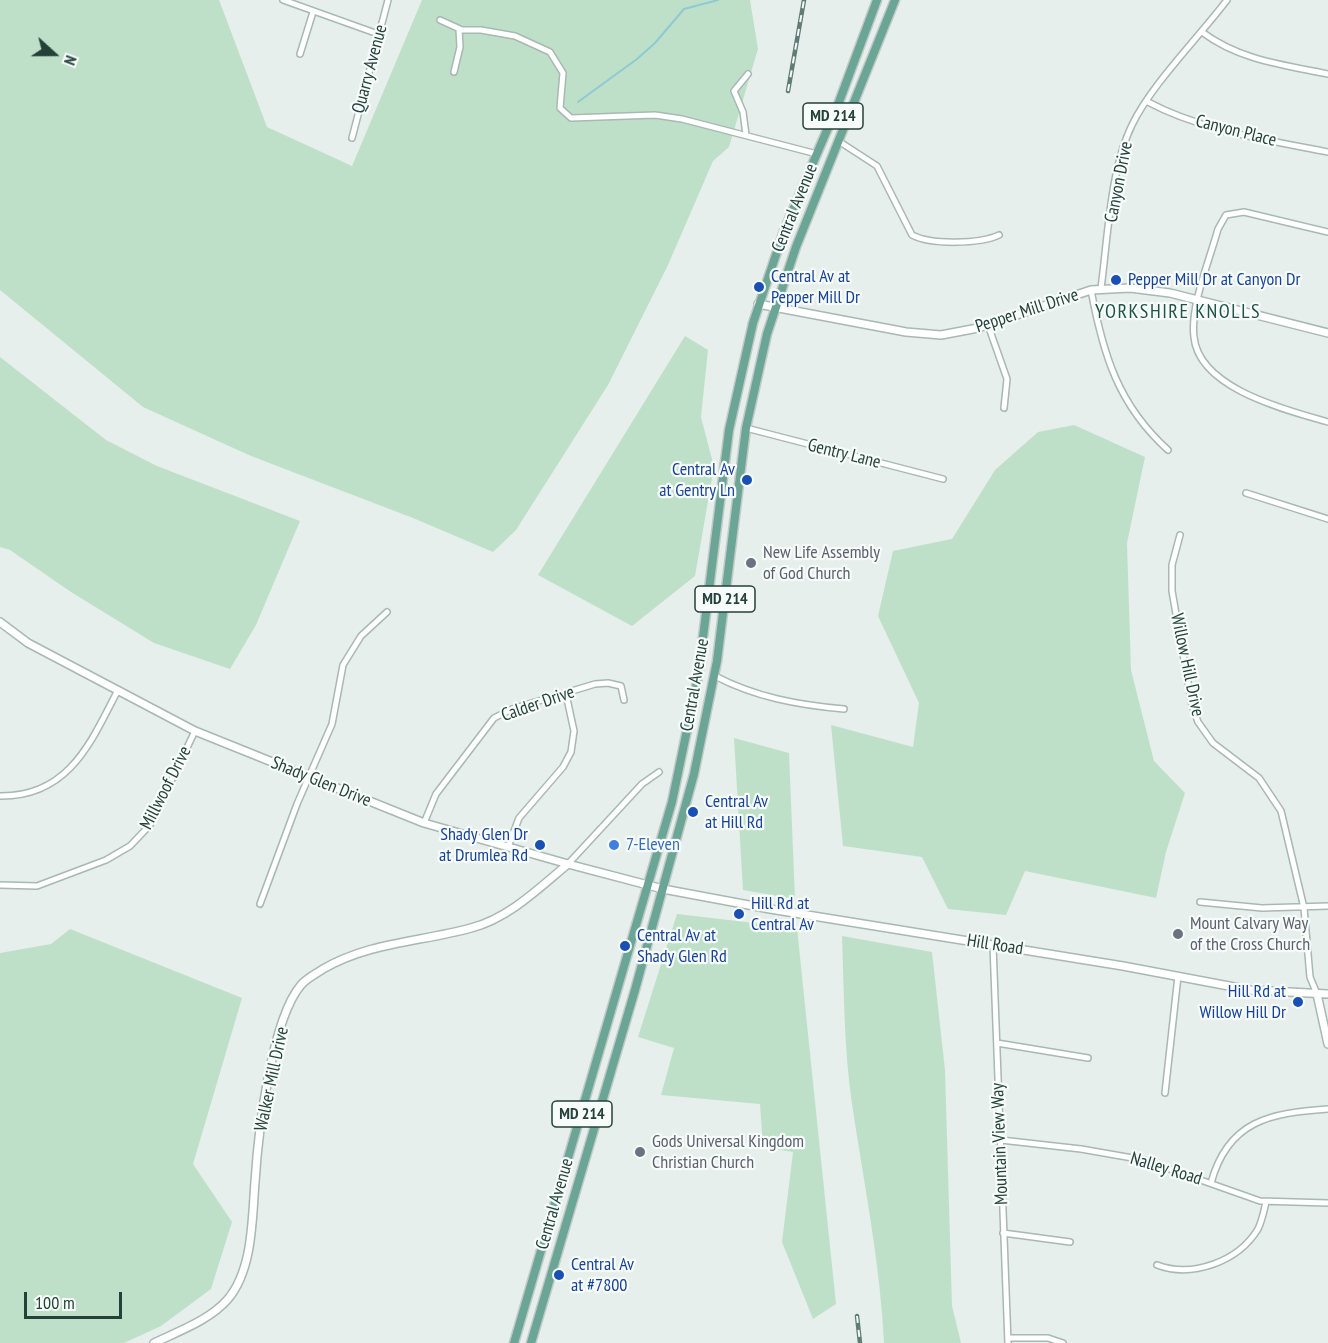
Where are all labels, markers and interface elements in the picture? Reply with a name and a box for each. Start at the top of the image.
street label: Quarry Avenue [348,22,392,116]
north arrow [24,24,84,84]
text: N [60,53,82,68]
road number: MD 214 [803,103,863,129]
street label: Canyon Place [1193,111,1279,151]
street label: Canyon Drive [1101,140,1137,224]
street label: Central Avenue [767,161,823,255]
place label: Central Av at Pepper Mill Dr [771,266,860,308]
place label: Pepper Mill Dr at Canyon Dr [1128,269,1300,291]
marker: Pepper Mill Dr at Canyon Dr [1109,273,1123,287]
marker: Central Av at Pepper Mill Dr [752,280,766,294]
street label: Pepper Mill Drive [973,284,1081,338]
district label: YORKSHIRE KNOLLS [1095,300,1261,324]
street label: Gentry Lane [805,435,883,473]
place label: Central Av at Gentry Ln [659,459,735,502]
marker: Central Av at Gentry Ln [740,473,754,487]
place label: New Life Assembly of God Church [763,542,880,584]
marker: New Life Assembly of God Church [744,556,758,570]
road number: MD 214 [695,586,755,612]
street label: Willow Hill Drive [1166,611,1208,719]
street label: Central Avenue [676,637,714,733]
street label: Calder Drive [499,681,577,727]
street label: Millwoof Drive [136,743,196,833]
street label: Shady Glen Drive [268,752,374,812]
place label: Central Av at Hill Rd [705,791,768,834]
marker: Central Av at Hill Rd [686,805,700,819]
place label: Shady Glen Dr at Drumlea Rd [439,824,528,866]
place label: 7-Eleven [626,834,680,856]
marker: Shady Glen Dr at Drumlea Rd [533,838,547,852]
marker: 7-Eleven [607,838,621,852]
place label: Hill Rd at Central Av [751,893,814,936]
marker: Hill Rd at Central Av [732,907,746,921]
place label: Mount Calvary Way of the Cross Church [1190,913,1310,956]
place label: Central Av at Shady Glen Rd [637,925,727,968]
marker: Mount Calvary Way of the Cross Church [1171,927,1185,941]
street label: Hill Road [965,930,1025,960]
marker: Central Av at Shady Glen Rd [618,939,632,953]
place label: Hill Rd at Willow Hill Dr [1199,981,1286,1024]
marker: Hill Rd at Willow Hill Dr [1291,995,1305,1009]
street label: Walker Mill Drive [250,1025,294,1133]
street label: Mountain View Way [987,1083,1013,1205]
road number: MD 214 [552,1101,612,1127]
place label: Gods Universal Kingdom Christian Church [652,1131,804,1174]
marker: Gods Universal Kingdom Christian Church [633,1145,647,1159]
street label: Nalley Road [1128,1148,1204,1190]
street label: Central Avenue [532,1156,578,1252]
place label: Central Av at #7800 [571,1254,634,1296]
marker: Central Av at #7800 [552,1268,566,1282]
scale bar [27,1280,124,1318]
text: 100 m [35,1291,75,1314]

